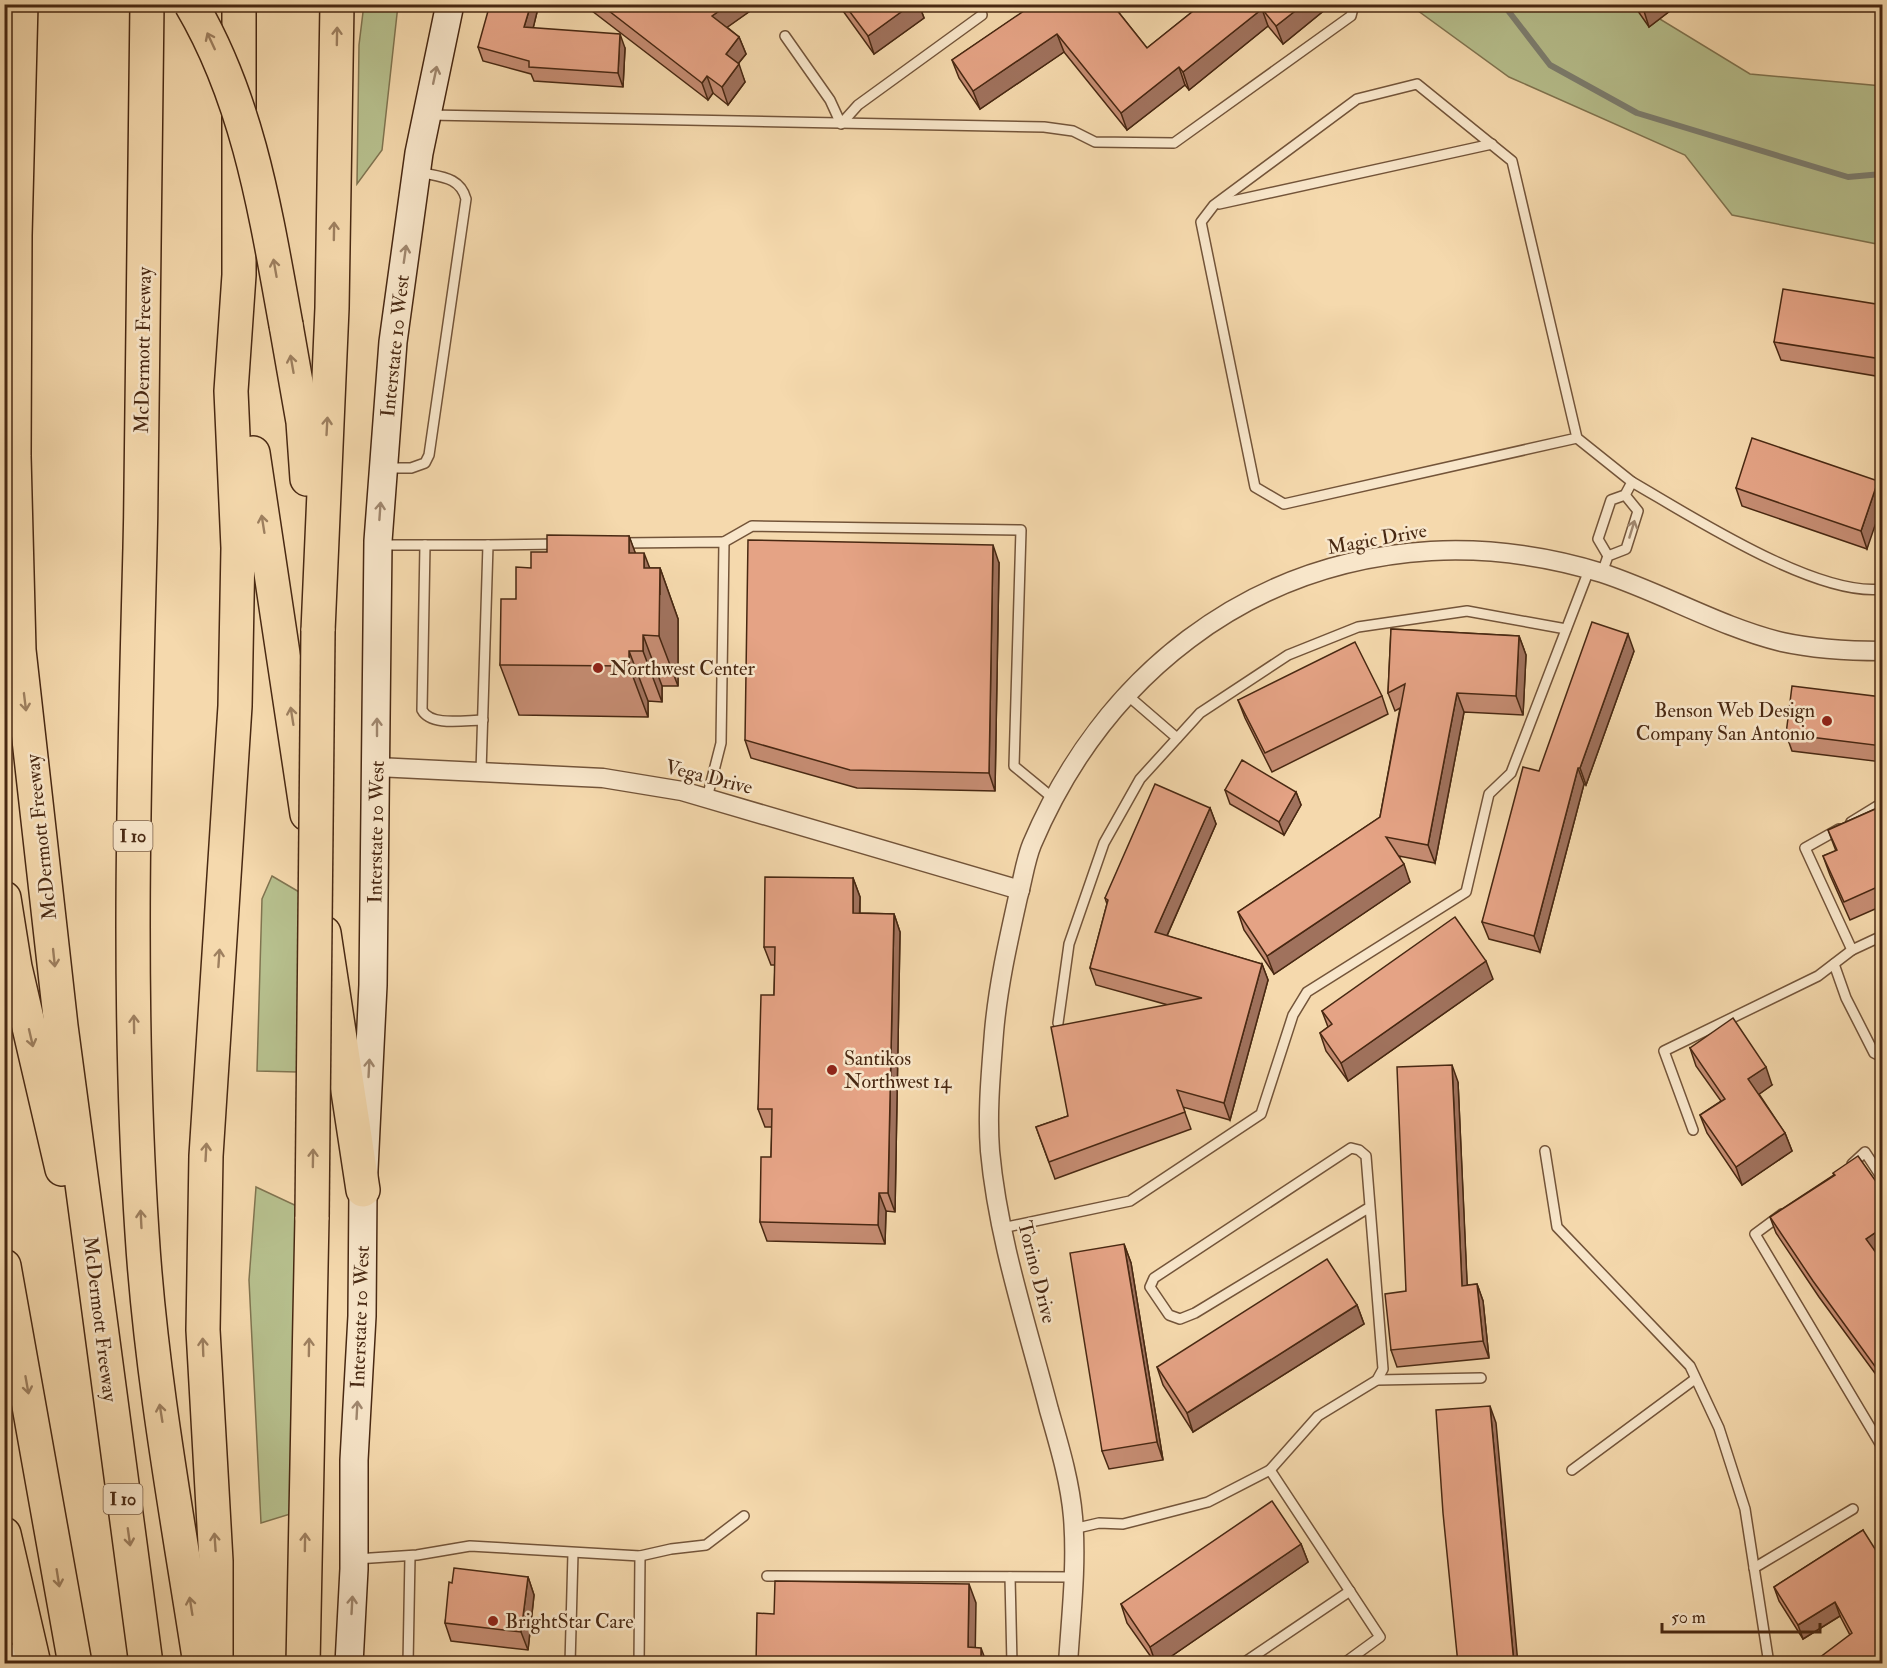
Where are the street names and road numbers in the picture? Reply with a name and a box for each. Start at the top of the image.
street label: McDermott Freeway [129,265,157,433]
street label: Interstate 10 West [375,273,415,418]
street label: Magic Drive [1325,518,1429,560]
street label: McDermott Freeway [20,752,62,921]
street label: Vega Drive [663,754,755,800]
street label: Interstate 10 West [362,760,390,904]
road number: I 10 [114,821,152,851]
street label: Torino Drive [1012,1218,1062,1326]
street label: McDermott Freeway [77,1235,123,1404]
street label: Interstate 10 West [345,1245,375,1389]
road number: I 10 [104,1484,142,1514]

